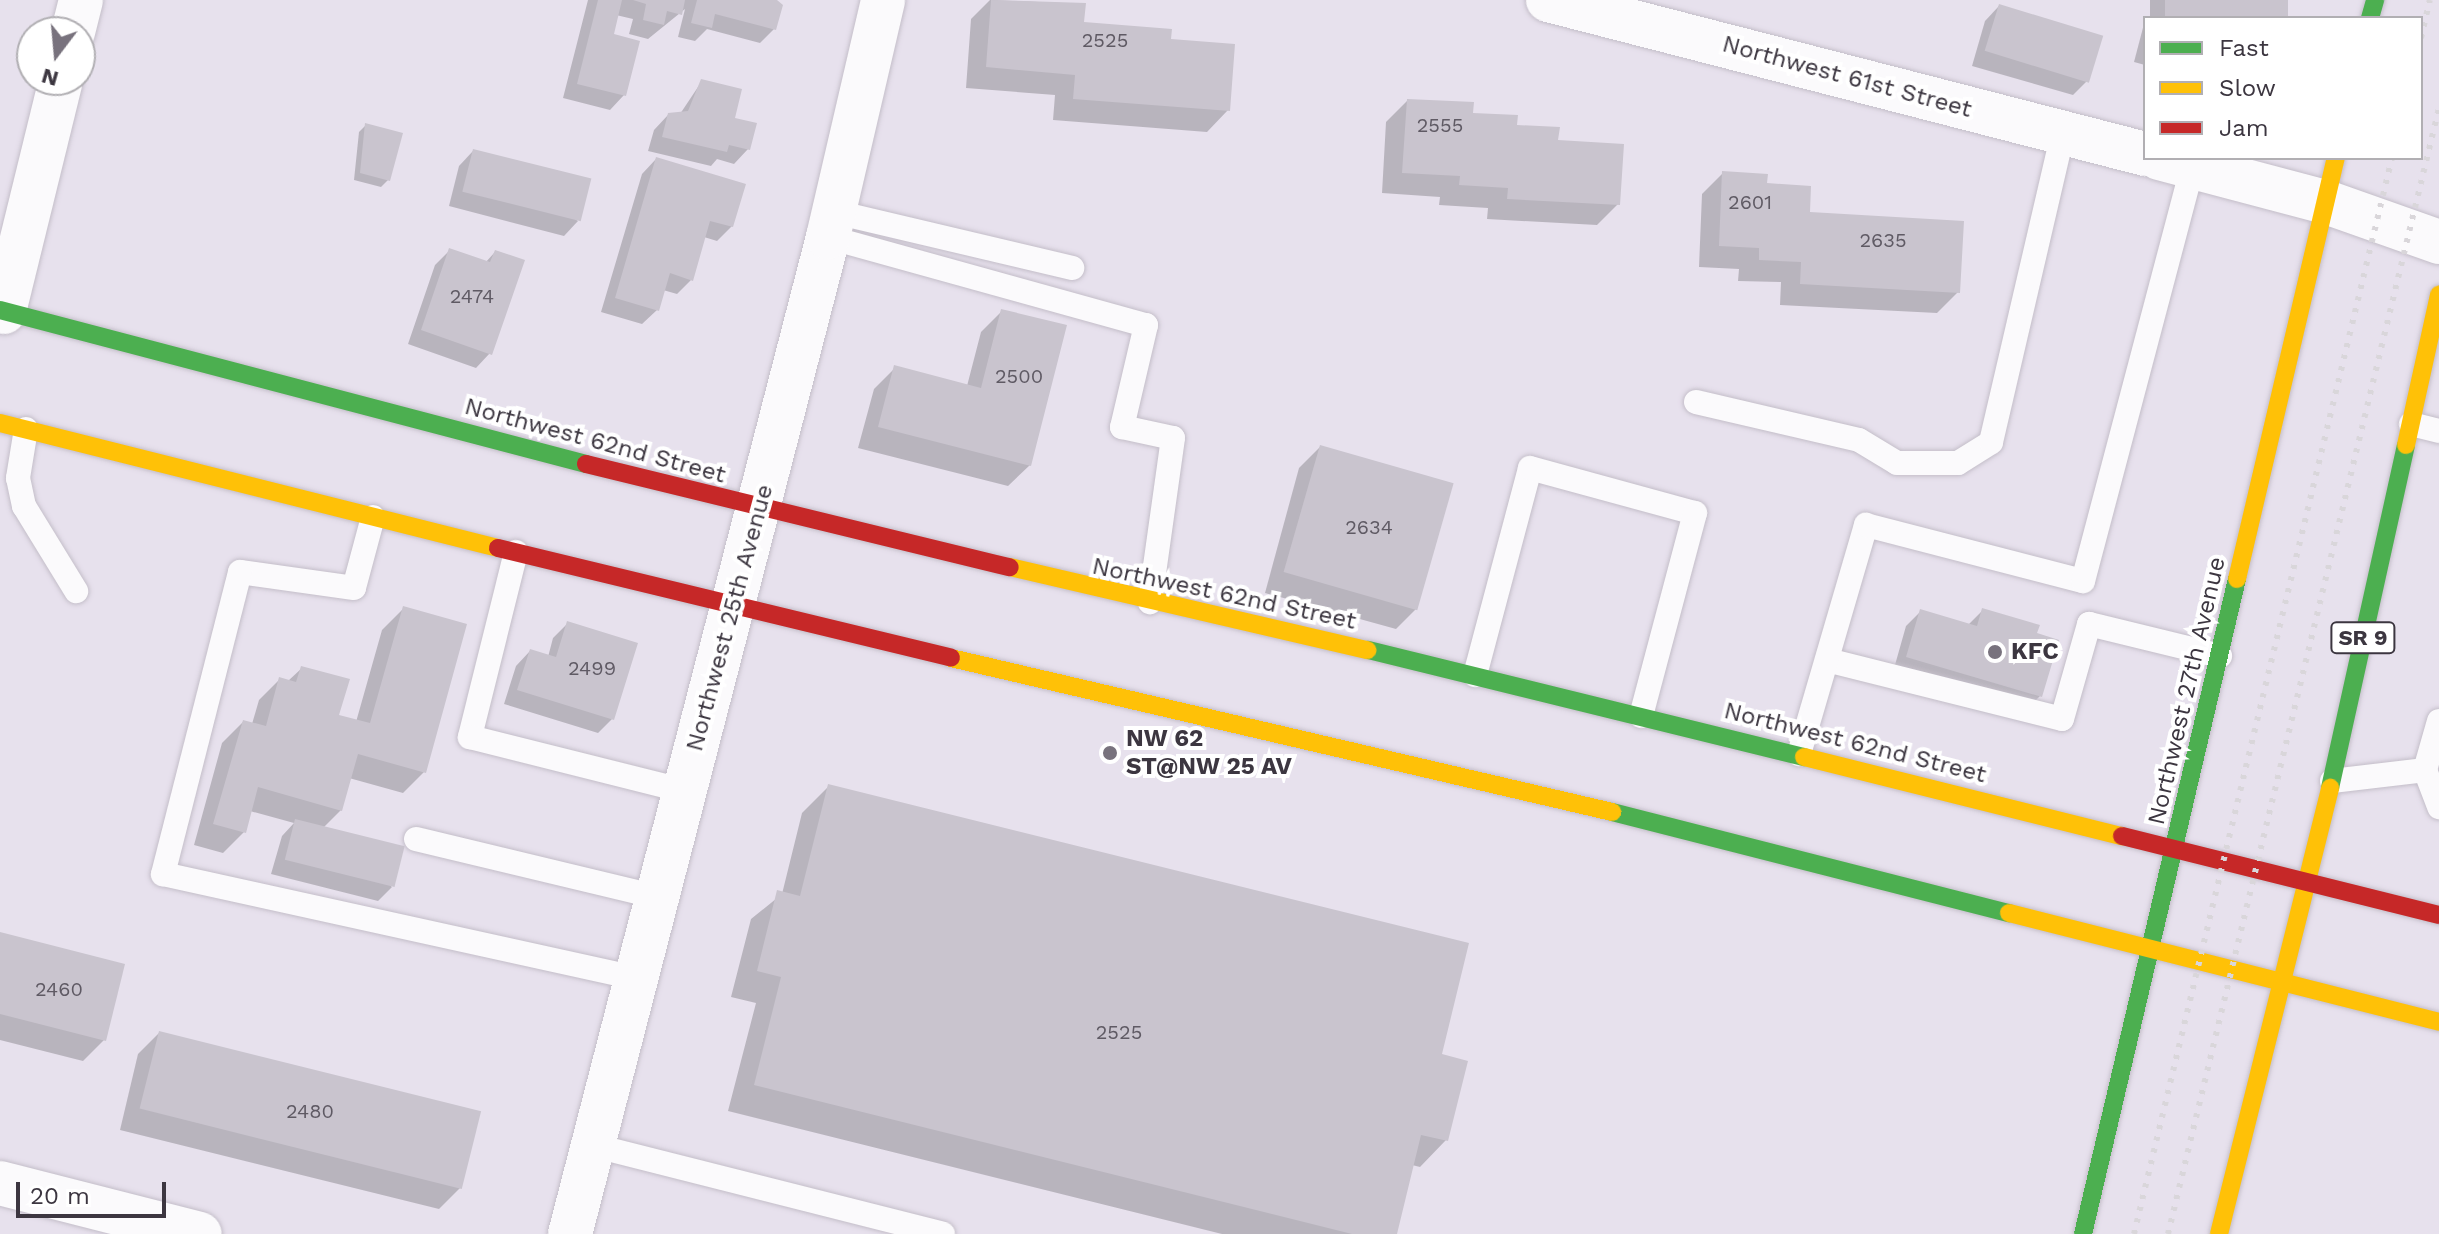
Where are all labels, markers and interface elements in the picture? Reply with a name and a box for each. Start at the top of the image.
north arrow [16,16,96,96]
legend [2143,16,2423,160]
house number: 2525 [1082,28,1128,52]
street label: Northwest 61st Street [1719,30,1975,124]
text: Fast [2219,34,2269,62]
text: N [39,63,61,92]
text: Slow [2219,74,2276,102]
house number: 2555 [1417,113,1463,137]
text: Jam [2219,114,2269,142]
house number: 2601 [1728,190,1772,214]
house number: 2635 [1859,228,1907,252]
house number: 2474 [450,284,494,308]
house number: 2500 [995,364,1043,388]
street label: Northwest 62nd Street [461,392,729,490]
street label: Northwest 25th Avenue [680,481,780,755]
house number: 2634 [1345,515,1393,539]
street label: Northwest 62nd Street [1089,552,1359,636]
street label: Northwest 27th Avenue [2142,554,2232,828]
road number: SR 9 [2329,620,2397,656]
place label: KFC [2011,638,2059,666]
marker: KFC [1986,643,2004,661]
house number: 2499 [568,656,616,680]
street label: Northwest 62nd Street [1721,696,1989,790]
place label: NW 62 ST@NW 25 AV [1126,725,1293,781]
marker: NW 62 ST@NW 25 AV [1101,744,1119,762]
house number: 2460 [35,977,83,1001]
house number: 2525 [1096,1020,1142,1044]
house number: 2480 [286,1099,334,1123]
scale bar [20,1166,170,1216]
text: 20 m [30,1182,90,1210]

